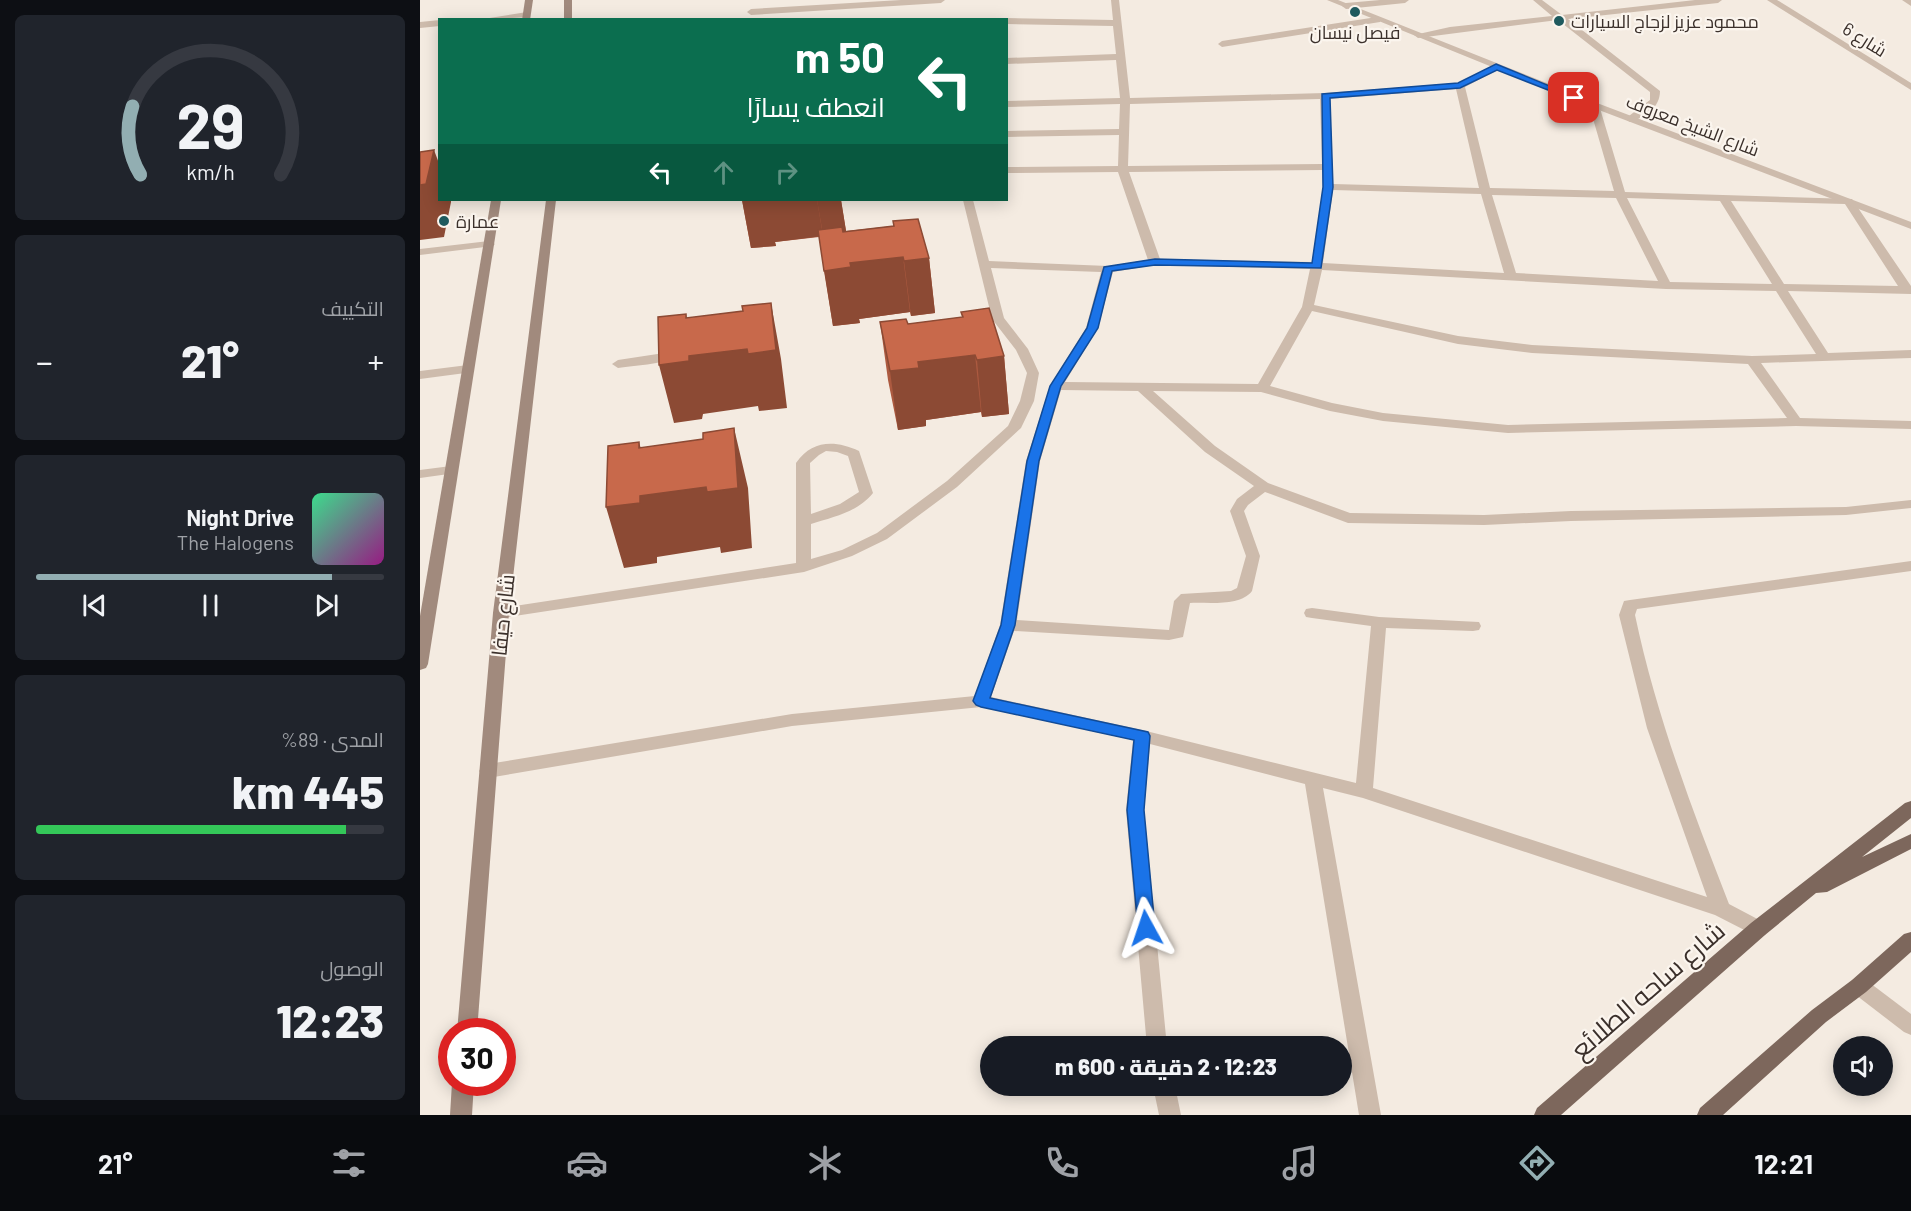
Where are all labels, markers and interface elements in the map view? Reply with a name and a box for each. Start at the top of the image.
marker: فيصل نيسان [1348,5,1362,19]
place label: محمود عزيز لزجاج السيارات [1571,10,1759,34]
marker: محمود عزيز لزجاج السيارات [1552,14,1566,28]
street label: شارع 6 [1838,17,1891,63]
place label: فيصل نيسان [1310,21,1400,44]
text: 50 m [795,31,885,81]
icon: left [906,42,984,120]
pin [1548,72,1599,123]
icon: arrive [1557,81,1590,114]
text: 29 [176,87,244,161]
text: انعطف يسارًا [746,90,885,122]
street label: شارع الشيخ معروف [1623,90,1763,162]
icon: left [644,156,677,189]
icon: ahead [707,156,740,189]
icon: right [770,156,803,189]
text: km/h [186,159,234,184]
place label: عمارة [456,210,499,233]
marker: عمارة [437,214,451,228]
text: التكييف [321,296,384,320]
text: 21° [181,333,239,387]
text: − [36,341,53,381]
text: + [367,341,384,381]
text: Night Drive [186,504,294,530]
text: The Halogens [177,530,294,554]
street label: شارع حيفا [485,573,522,658]
icon: previous [78,589,111,622]
icon: pause [194,589,227,622]
icon: next [310,589,343,622]
text: المدى · 89% [281,727,384,751]
text: 445 km [232,764,384,818]
position arrow [1114,896,1178,960]
street label: شارع ساحه الطلائع [1564,914,1732,1067]
text: الوصول [320,956,384,980]
text: 12:23 [276,993,384,1047]
speed limit sign: 30 [438,1018,516,1096]
map controls [1833,1036,1893,1096]
button: sound [1833,1036,1893,1096]
text: 12:23 · 2 دقيقة · 600 m [1055,1053,1277,1079]
icon: filters [328,1142,370,1184]
icon: car [566,1142,608,1184]
icon: climate [804,1142,846,1184]
icon: phone [1041,1142,1083,1184]
icon: music [1279,1142,1321,1184]
icon: directions [1516,1142,1558,1184]
text: 21° [98,1147,133,1179]
text: 12:21 [1754,1147,1813,1179]

